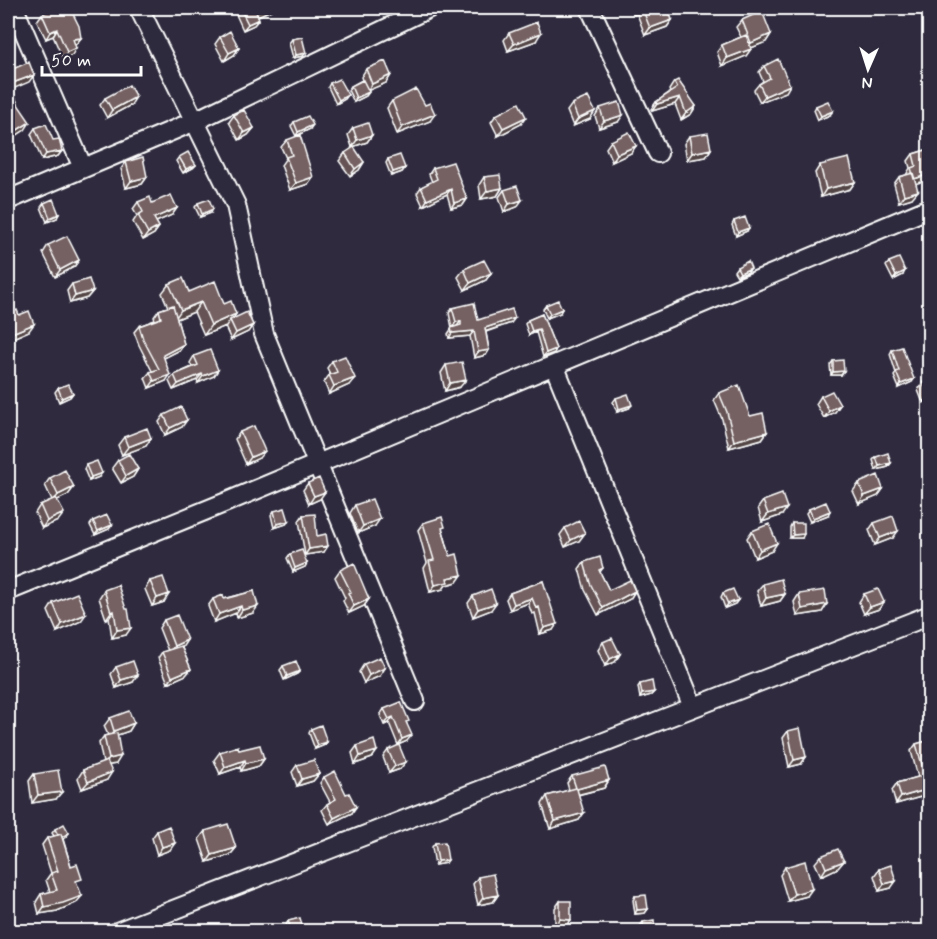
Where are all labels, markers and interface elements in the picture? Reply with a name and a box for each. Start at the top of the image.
scale bar [42,39,141,77]
north arrow [838,39,898,99]
text: 50 m [51,49,91,73]
text: N [861,72,873,93]

